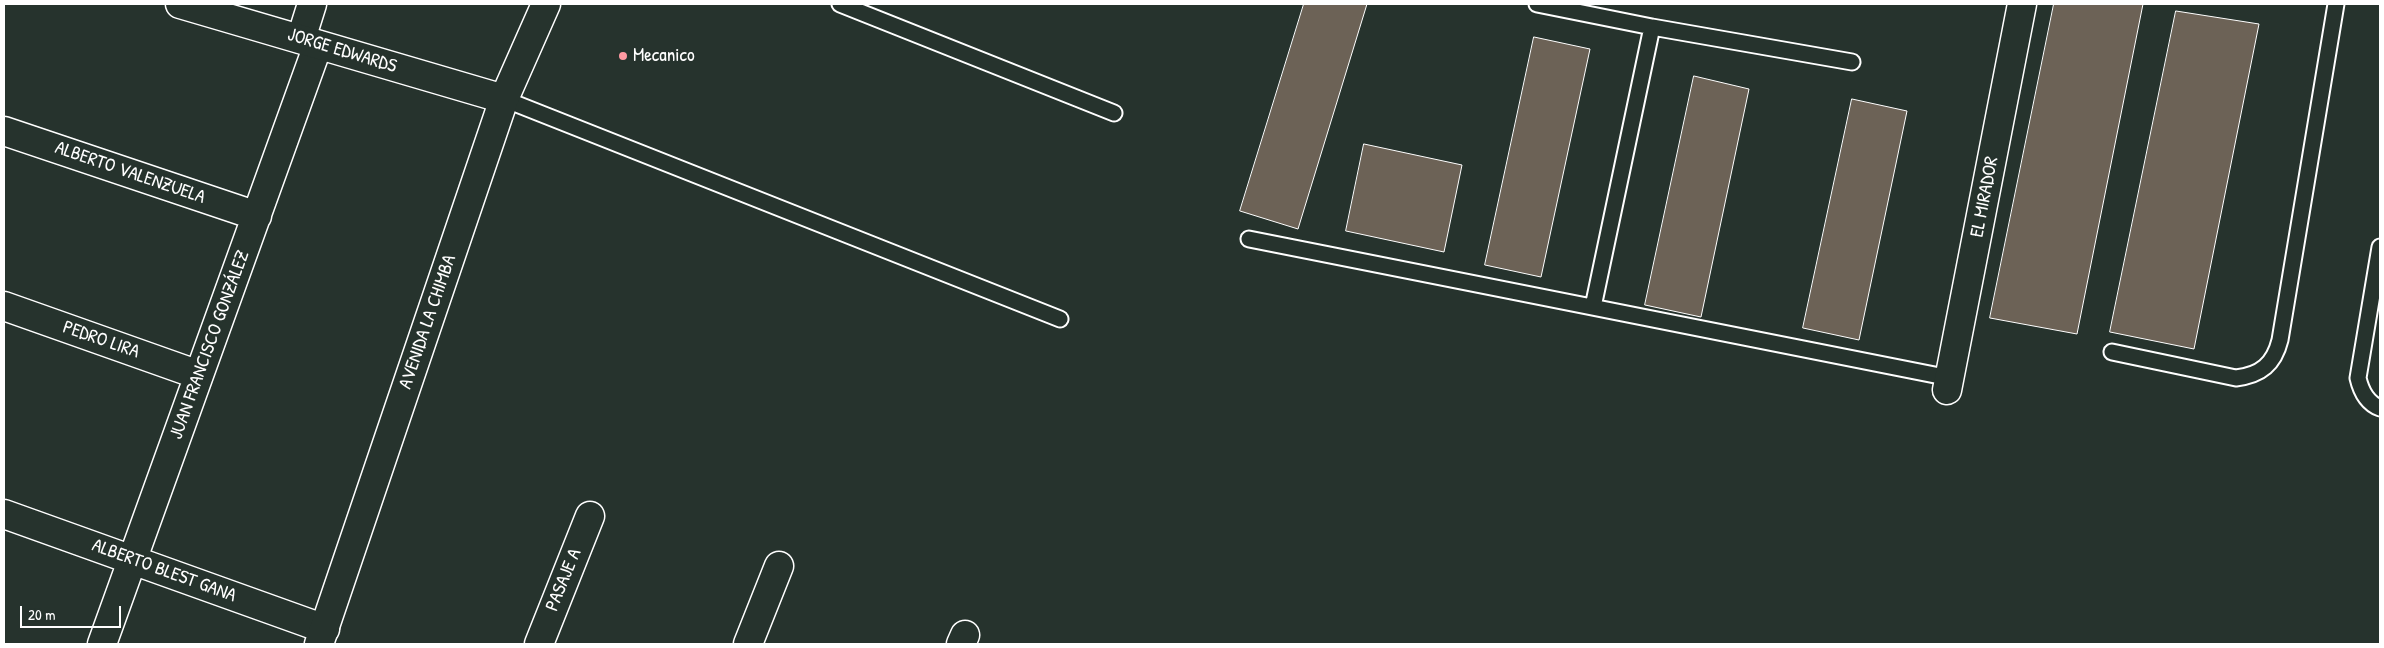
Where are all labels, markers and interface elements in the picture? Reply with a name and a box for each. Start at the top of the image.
street label: JORGE EDWARDS [285,24,399,78]
place label: Mecanico [633,45,695,67]
marker: Mecanico [617,50,629,62]
street label: ALBERTO VALENZUELA [52,137,208,209]
street label: EL MIRADOR [1966,155,2004,239]
street label: JUAN FRANCISCO GONZÁLEZ [165,248,255,442]
street label: AVENIDA LA CHIMBA [394,252,462,392]
street label: PEDRO LIRA [60,316,142,364]
street label: ALBERTO BLEST GANA [89,534,239,608]
street label: PASAJE A [541,545,587,615]
scale bar [22,596,124,628]
text: 20 m [28,604,55,625]

